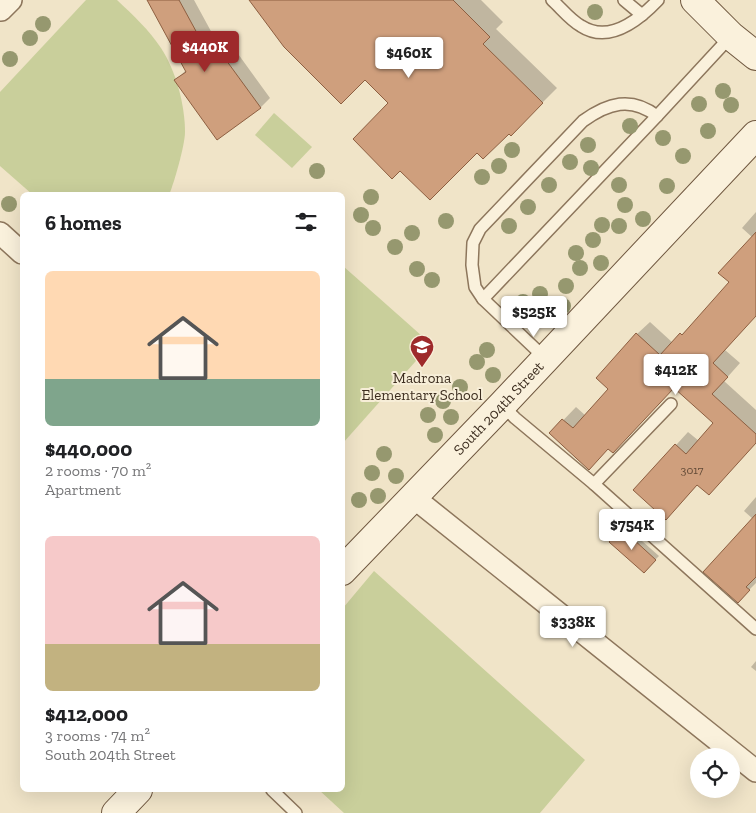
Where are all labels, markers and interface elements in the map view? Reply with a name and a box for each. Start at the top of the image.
pin: $440K [170,30,240,73]
pin: $460K [374,36,444,79]
text: $440K [182,37,228,56]
text: $460K [386,43,432,62]
icon: filters [292,208,320,236]
text: 6 homes [45,210,122,235]
pin: $525K [499,296,569,338]
text: $525K [512,302,556,321]
icon: home [138,303,228,393]
school or university icon: Madrona Elementary School [409,334,435,368]
pin: $412K [641,354,711,396]
street label: South 204th Street [450,357,548,459]
text: $412K [655,360,697,379]
place label: Madrona Elementary School [362,369,482,404]
text: $440,000 [45,436,132,461]
text: 2 rooms · 70 m² [45,461,151,480]
house number: 3017 [681,463,704,477]
text: Apartment [45,480,121,499]
pin: $754K [597,508,667,551]
text: $754K [610,515,654,534]
icon: home [138,568,228,658]
pin: $338K [538,606,608,648]
text: $338K [551,612,595,631]
text: $412,000 [45,701,128,726]
text: 3 rooms · 74 m² [45,726,150,745]
text: South 204th Street [45,745,176,764]
map controls [690,748,740,798]
button: locate [690,748,740,798]

